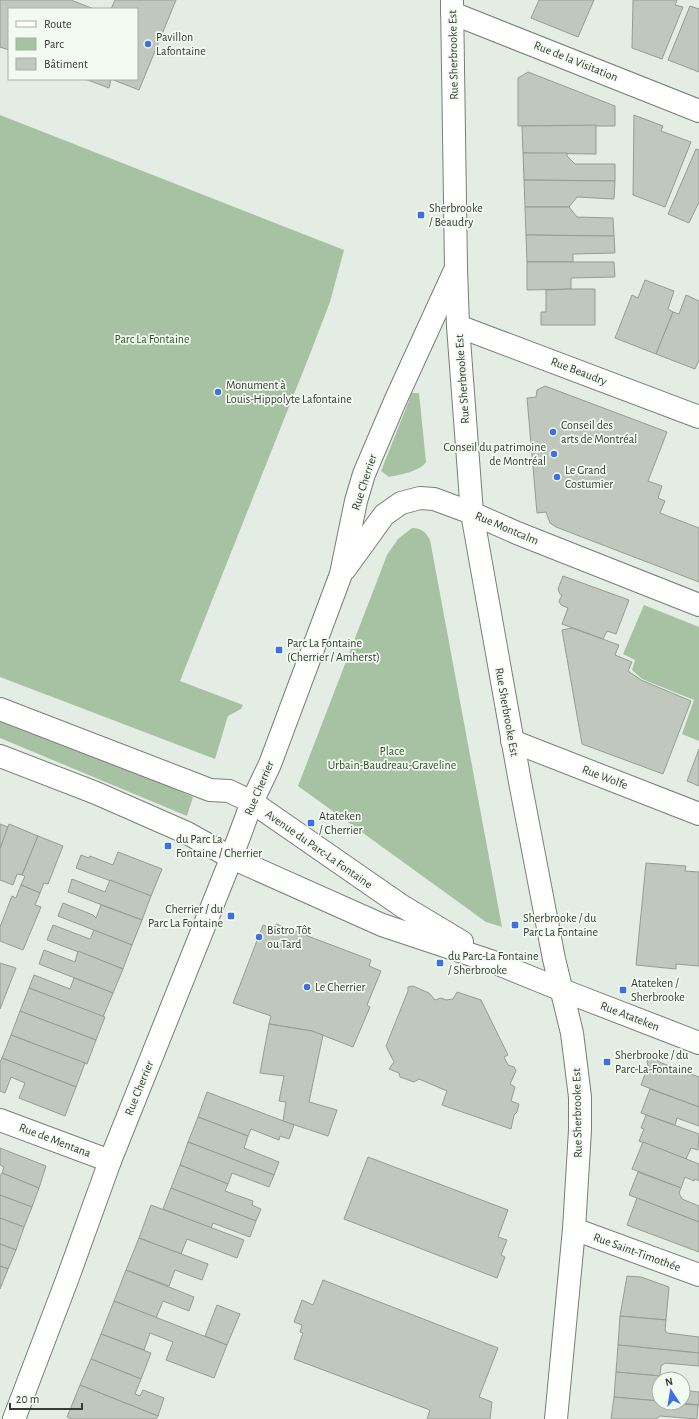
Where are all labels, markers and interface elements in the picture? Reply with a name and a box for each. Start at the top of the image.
legend [8,8,138,80]
street label: Rue Sherbrooke Est [446,10,460,100]
text: Route [44,18,71,30]
place label: Pavillon Lafontaine [156,31,206,57]
text: Parc [44,38,64,50]
marker: Pavillon Lafontaine [143,39,153,49]
street label: Rue de la Visitation [532,39,620,83]
text: Bâtiment [44,58,88,70]
place label: Sherbrooke / Beaudry [429,202,483,229]
marker: Sherbrooke / Beaudry [416,210,426,220]
park label: Parc La Fontaine [114,333,190,345]
street label: Rue Sherbrooke Est [453,334,471,424]
street label: Rue Beaudry [549,355,609,388]
place label: Monument à Louis-Hippolyte Lafontaine [226,379,352,406]
marker: Monument à Louis-Hippolyte Lafontaine [213,387,223,397]
place label: Conseil des arts de Montréal [561,419,637,445]
marker: Conseil des arts de Montréal [548,427,558,437]
place label: Conseil du patrimoine de Montréal [444,441,546,467]
marker: Conseil du patrimoine de Montréal [549,449,559,459]
street label: Rue Cherrier [349,452,379,511]
place label: Le Grand Costumier [565,464,613,490]
marker: Le Grand Costumier [552,472,562,482]
street label: Rue Montcalm [474,509,540,547]
place label: Parc La Fontaine (Cherrier / Amherst) [287,637,380,663]
marker: Parc La Fontaine (Cherrier / Amherst) [274,645,284,655]
street label: Rue Sherbrooke Est [493,667,521,757]
park label: Place Urbain-Baudreau-Graveline [328,745,456,771]
street label: Rue Cherrier [242,759,276,817]
street label: Rue Wolfe [580,763,630,791]
street label: Avenue du Parc-La Fontaine [263,808,375,890]
place label: Atateken / Cherrier [319,810,363,836]
marker: Atateken / Cherrier [306,818,316,828]
place label: du Parc La Fontaine / Cherrier [176,833,262,859]
marker: du Parc La Fontaine / Cherrier [163,841,173,851]
place label: Cherrier / du Parc La Fontaine [148,903,223,929]
marker: Cherrier / du Parc La Fontaine [226,911,236,921]
place label: Sherbrooke / du Parc La Fontaine [523,912,598,938]
marker: Sherbrooke / du Parc La Fontaine [510,920,520,930]
place label: Bistro Tôt ou Tard [267,924,311,950]
marker: Bistro Tôt ou Tard [254,932,264,942]
place label: du Parc-La Fontaine / Sherbrooke [448,950,539,976]
marker: du Parc-La Fontaine / Sherbrooke [435,958,445,968]
place label: Atateken / Sherbrooke [631,977,685,1003]
place label: Le Cherrier [315,981,366,993]
marker: Le Cherrier [302,982,312,992]
marker: Atateken / Sherbrooke [618,985,628,995]
street label: Rue Atateken [599,999,661,1033]
place label: Sherbrooke / du Parc-La-Fontaine [615,1049,693,1075]
marker: Sherbrooke / du Parc-La-Fontaine [602,1057,612,1067]
street label: Rue Cherrier [123,1059,155,1117]
street label: Rue Sherbrooke Est [570,1068,584,1158]
street label: Rue de Mentana [18,1121,93,1159]
street label: Rue Saint-Timothée [592,1231,682,1273]
north arrow [651,1371,691,1411]
text: N [664,1376,674,1388]
scale bar [10,1385,82,1411]
text: 20 m [16,1393,39,1405]

